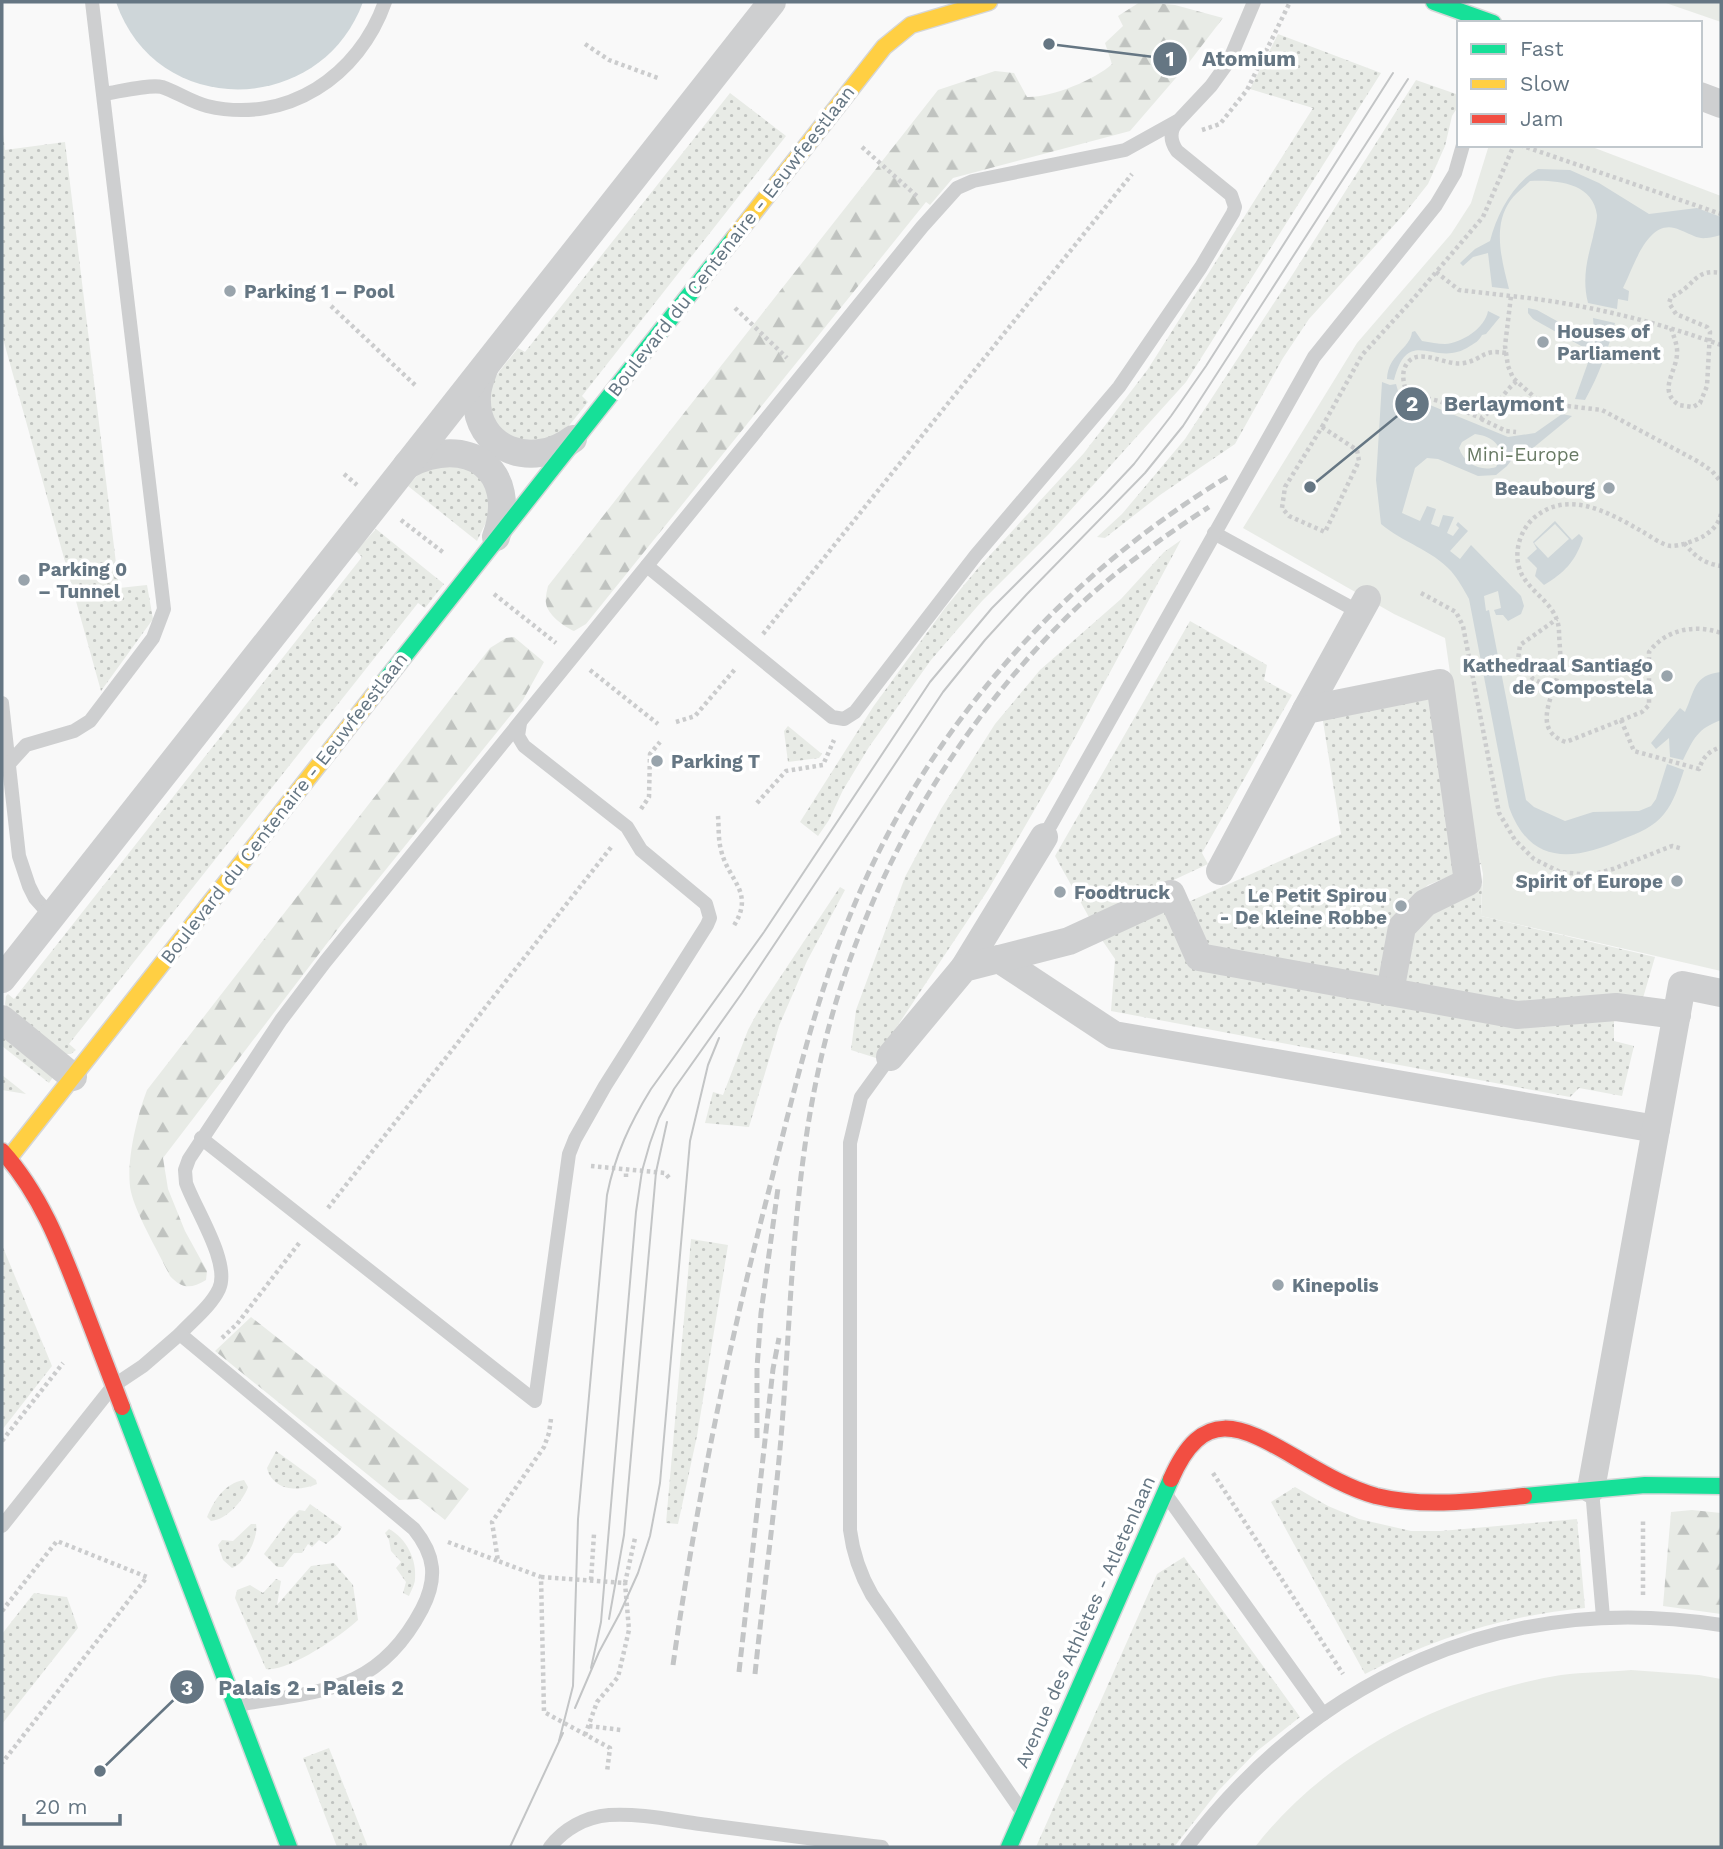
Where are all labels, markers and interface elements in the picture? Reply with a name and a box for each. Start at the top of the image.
legend [1457,21,1702,147]
text: Fast [1520,36,1564,61]
callout: Atomium [1153,38,1310,80]
text: 1 [1165,46,1175,71]
text: Atomium [1202,46,1296,71]
text: Slow [1520,71,1570,96]
street label: Boulevard du Centenaire - Eeuwfeestlaan [602,81,860,401]
text: Jam [1520,106,1563,131]
place label: Parking 1 – Pool [244,280,395,303]
marker: Parking 1 – Pool [222,283,238,299]
place label: Houses of Parliament [1557,320,1661,365]
marker: Houses of Parliament [1535,334,1551,350]
callout: Berlaymont [1395,383,1578,425]
text: 2 [1406,391,1418,416]
text: Berlaymont [1444,391,1564,416]
park label: Mini-Europe [1466,443,1580,466]
place label: Beaubourg [1495,477,1595,500]
marker: Beaubourg [1601,480,1617,496]
place label: Parking 0 – Tunnel [38,558,127,603]
marker: Parking 0 – Tunnel [16,572,32,588]
street label: Boulevard du Centenaire - Eeuwfeestlaan [155,648,413,968]
place label: Kathedraal Santiago de Compostela [1462,654,1653,699]
marker: Kathedraal Santiago de Compostela [1659,668,1675,684]
place label: Parking T [671,750,760,773]
marker: Parking T [649,753,665,769]
place label: Spirit of Europe [1516,870,1663,893]
marker: Spirit of Europe [1669,873,1685,889]
place label: Foodtruck [1074,881,1170,904]
marker: Foodtruck [1052,884,1068,900]
place label: Le Petit Spirou - De kleine Robbe [1220,884,1387,929]
marker: Le Petit Spirou - De kleine Robbe [1393,898,1409,914]
place label: Kinepolis [1292,1274,1379,1297]
marker: Kinepolis [1270,1277,1286,1293]
street label: Avenue des Athlètes - Atletenlaan [1010,1472,1160,1772]
callout: Palais 2 - Paleis 2 [169,1666,418,1708]
text: 3 [181,1675,193,1700]
text: Palais 2 - Paleis 2 [218,1675,404,1700]
scale bar [24,1783,121,1827]
text: 20 m [35,1794,87,1819]

